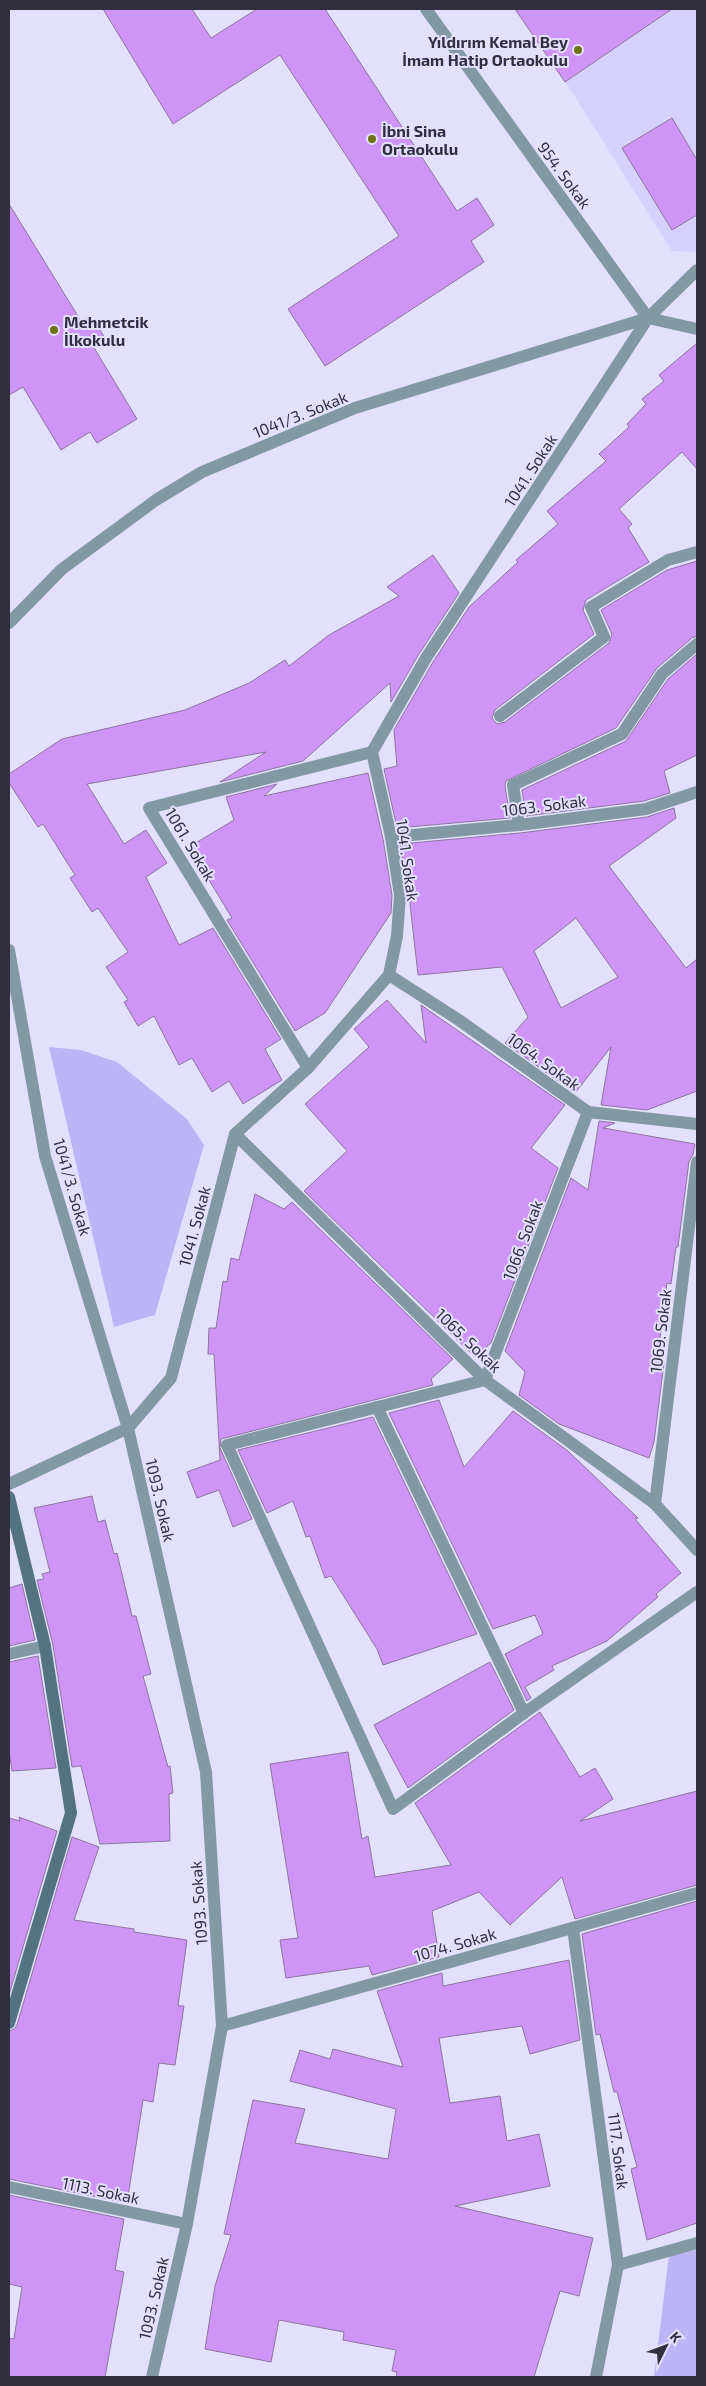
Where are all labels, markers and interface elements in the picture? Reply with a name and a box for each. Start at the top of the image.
place label: Yıldırım Kemal Bey İmam Hatip Ortaokulu [402,32,568,69]
marker: Yıldırım Kemal Bey İmam Hatip Ortaokulu [572,44,584,56]
place label: İbni Sina Ortaokulu [382,121,458,158]
marker: İbni Sina Ortaokulu [366,133,378,145]
street label: 954. Sokak [534,138,596,212]
place label: Mehmetcik İlkokulu [64,312,149,349]
marker: Mehmetcik İlkokulu [48,324,60,336]
street label: 1041/3. Sokak [250,387,350,441]
street label: 1041. Sokak [500,430,560,510]
street label: 1063. Sokak [501,790,587,820]
street label: 1061. Sokak [162,804,220,884]
street label: 1041. Sokak [393,818,423,902]
street label: 1064. Sokak [504,1028,584,1094]
street label: 1041/3. Sokak [50,1136,96,1238]
street label: 1041. Sokak [174,1184,214,1268]
street label: 1066. Sokak [498,1197,546,1283]
street label: 1069. Sokak [645,1288,675,1374]
street label: 1065. Sokak [432,1304,506,1376]
street label: 1093. Sokak [142,1457,180,1543]
street label: 1093. Sokak [186,1860,210,1946]
street label: 1074. Sokak [412,1923,498,1965]
street label: 1117. Sokak [605,2112,633,2190]
street label: 1113. Sokak [61,2173,141,2207]
street label: 1093. Sokak [134,2255,172,2341]
north arrow [641,2321,691,2371]
text: K [667,2328,685,2346]

